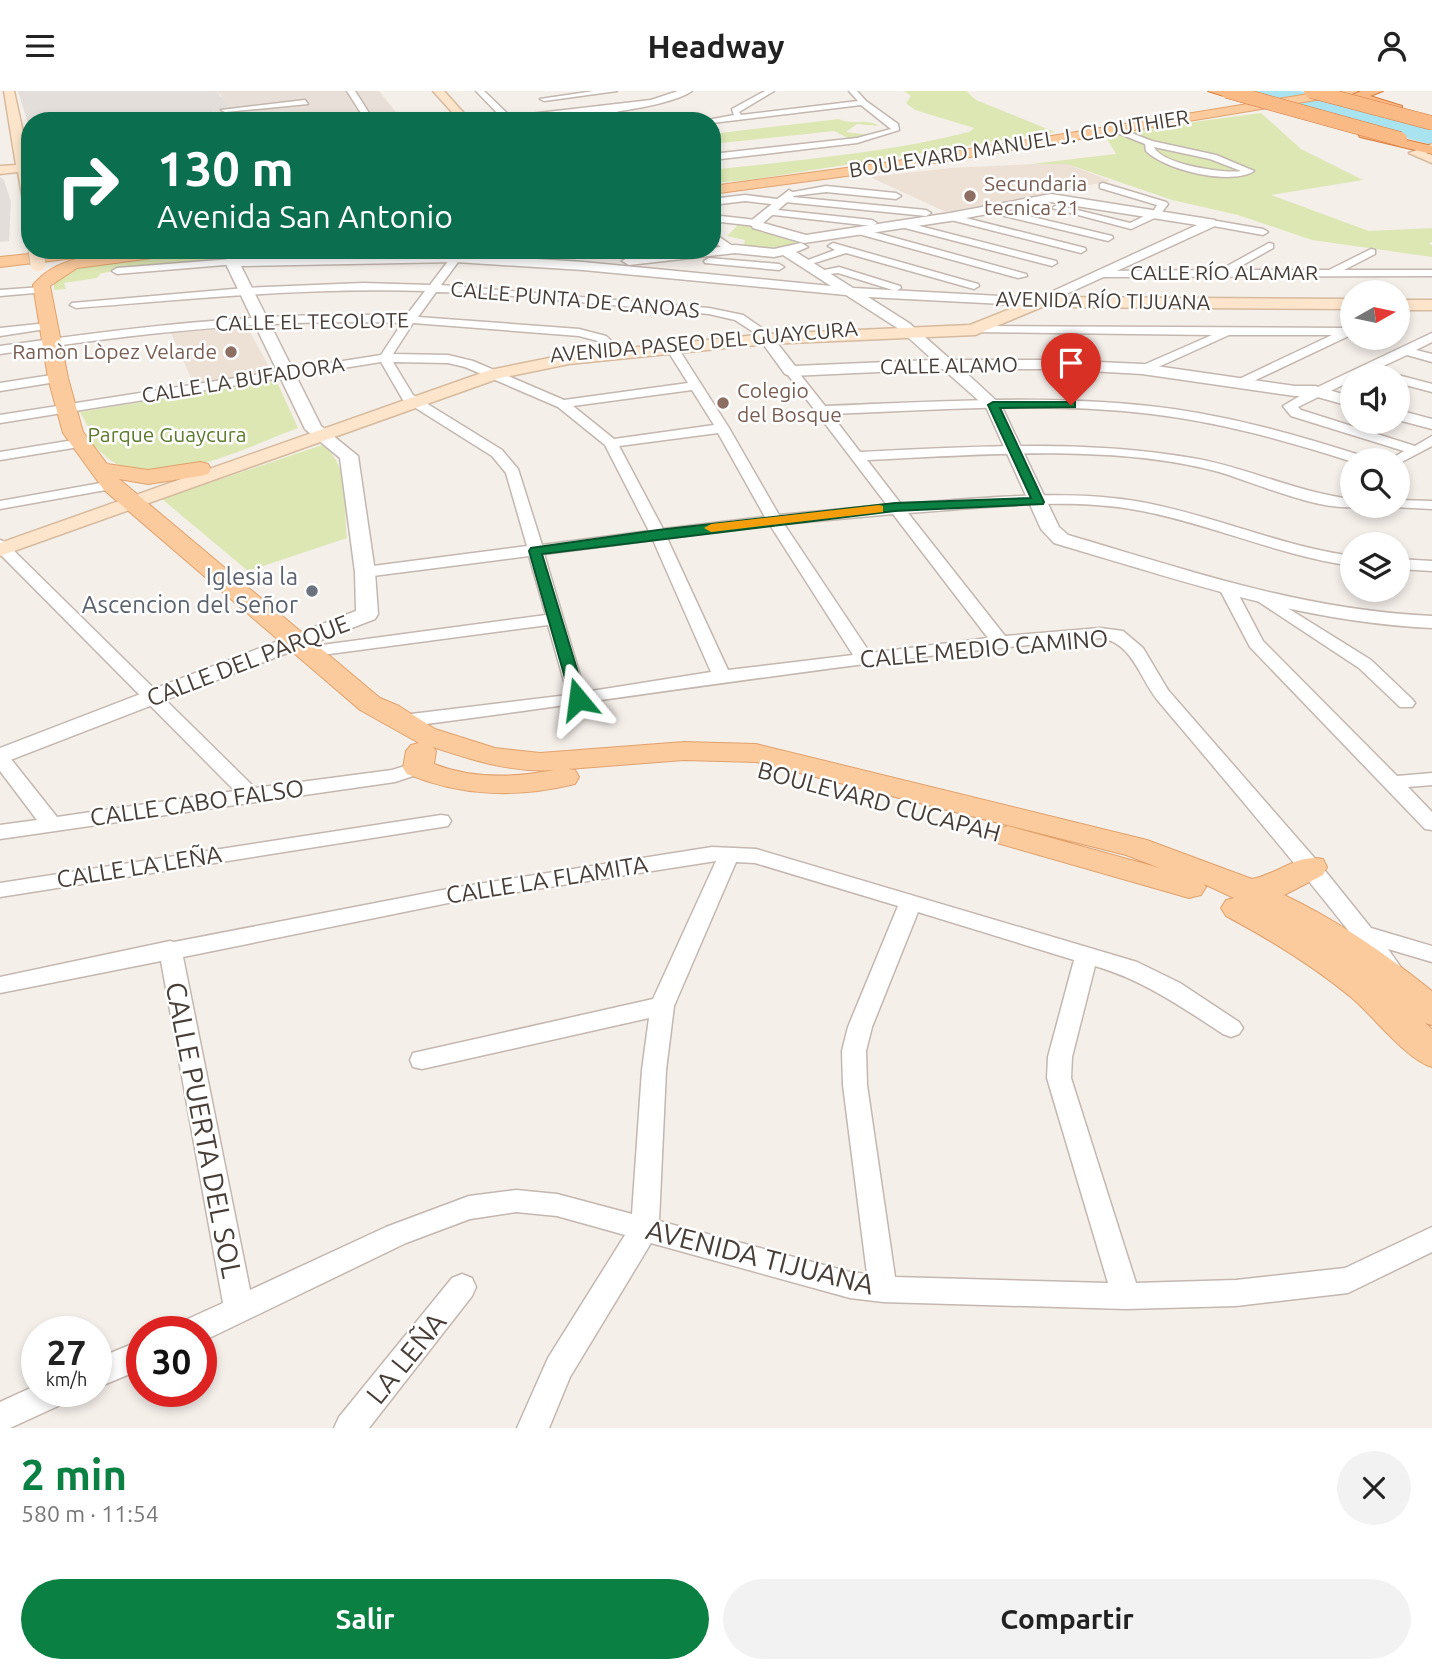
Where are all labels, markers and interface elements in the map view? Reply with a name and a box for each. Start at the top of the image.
icon: menu [21,27,59,65]
icon: person [1373,27,1411,65]
text: Headway [647,28,785,64]
street label: BOULEVARD MANUEL J. CLOUTHIER [847,104,1191,182]
icon: right [42,140,133,231]
text: 130 m [157,140,294,195]
place label: Secundaria tecnica 21 [984,171,1087,219]
marker: Secundaria tecnica 21 [962,188,978,204]
text: Avenida San Antonio [157,198,453,234]
street label: CALLE RÍO ALAMAR [1130,260,1318,284]
street label: CALLE PUNTA DE CANOAS [449,276,701,322]
north arrow [1340,280,1410,350]
map controls [1340,280,1410,602]
street label: AVENIDA RÍO TIJUANA [995,286,1211,314]
street label: CALLE EL TECOLOTE [215,307,409,335]
street label: AVENIDA PASEO DEL GUAYCURA [549,316,859,366]
pin [1041,333,1101,405]
place label: Ramòn Lòpez Velarde [12,339,217,363]
marker: Ramòn Lòpez Velarde [223,344,239,360]
icon: arrive [1052,344,1090,382]
street label: CALLE LA BUFADORA [140,351,346,407]
street label: CALLE ALAMO [880,352,1018,378]
button: sound [1340,364,1410,434]
place label: Colegio del Bosque [737,378,842,426]
marker: Colegio del Bosque [715,395,731,411]
park label: Parque Guaycura [87,422,247,446]
button: search [1340,448,1410,518]
button: layers [1340,532,1410,602]
place label: Iglesia la Ascencion del Señor [82,563,298,618]
marker: Iglesia la Ascencion del Señor [304,583,320,599]
street label: CALLE DEL PARQUE [143,609,353,712]
street label: CALLE MEDIO CAMINO [859,624,1109,673]
position arrow [541,662,615,736]
street label: BOULEVARD CUCAPAH [755,756,1004,847]
street label: CALLE CABO FALSO [88,774,306,831]
street label: CALLE LA LEÑA [55,840,224,893]
street label: CALLE LA FLAMITA [444,850,650,909]
street label: CALLE PUERTA DEL SOL [161,979,248,1281]
street label: AVENIDA TIJUANA [643,1213,877,1300]
street label: LA LEÑA [360,1306,452,1409]
speed limit sign: 30 [126,1316,217,1407]
text: 27 [47,1332,86,1372]
text: km/h [46,1369,87,1389]
text: 2 min [21,1451,127,1498]
button: close [1337,1451,1411,1525]
text: 580 m · 11:54 [21,1501,159,1526]
button: Salir [21,1579,709,1659]
button: Compartir [723,1579,1411,1659]

